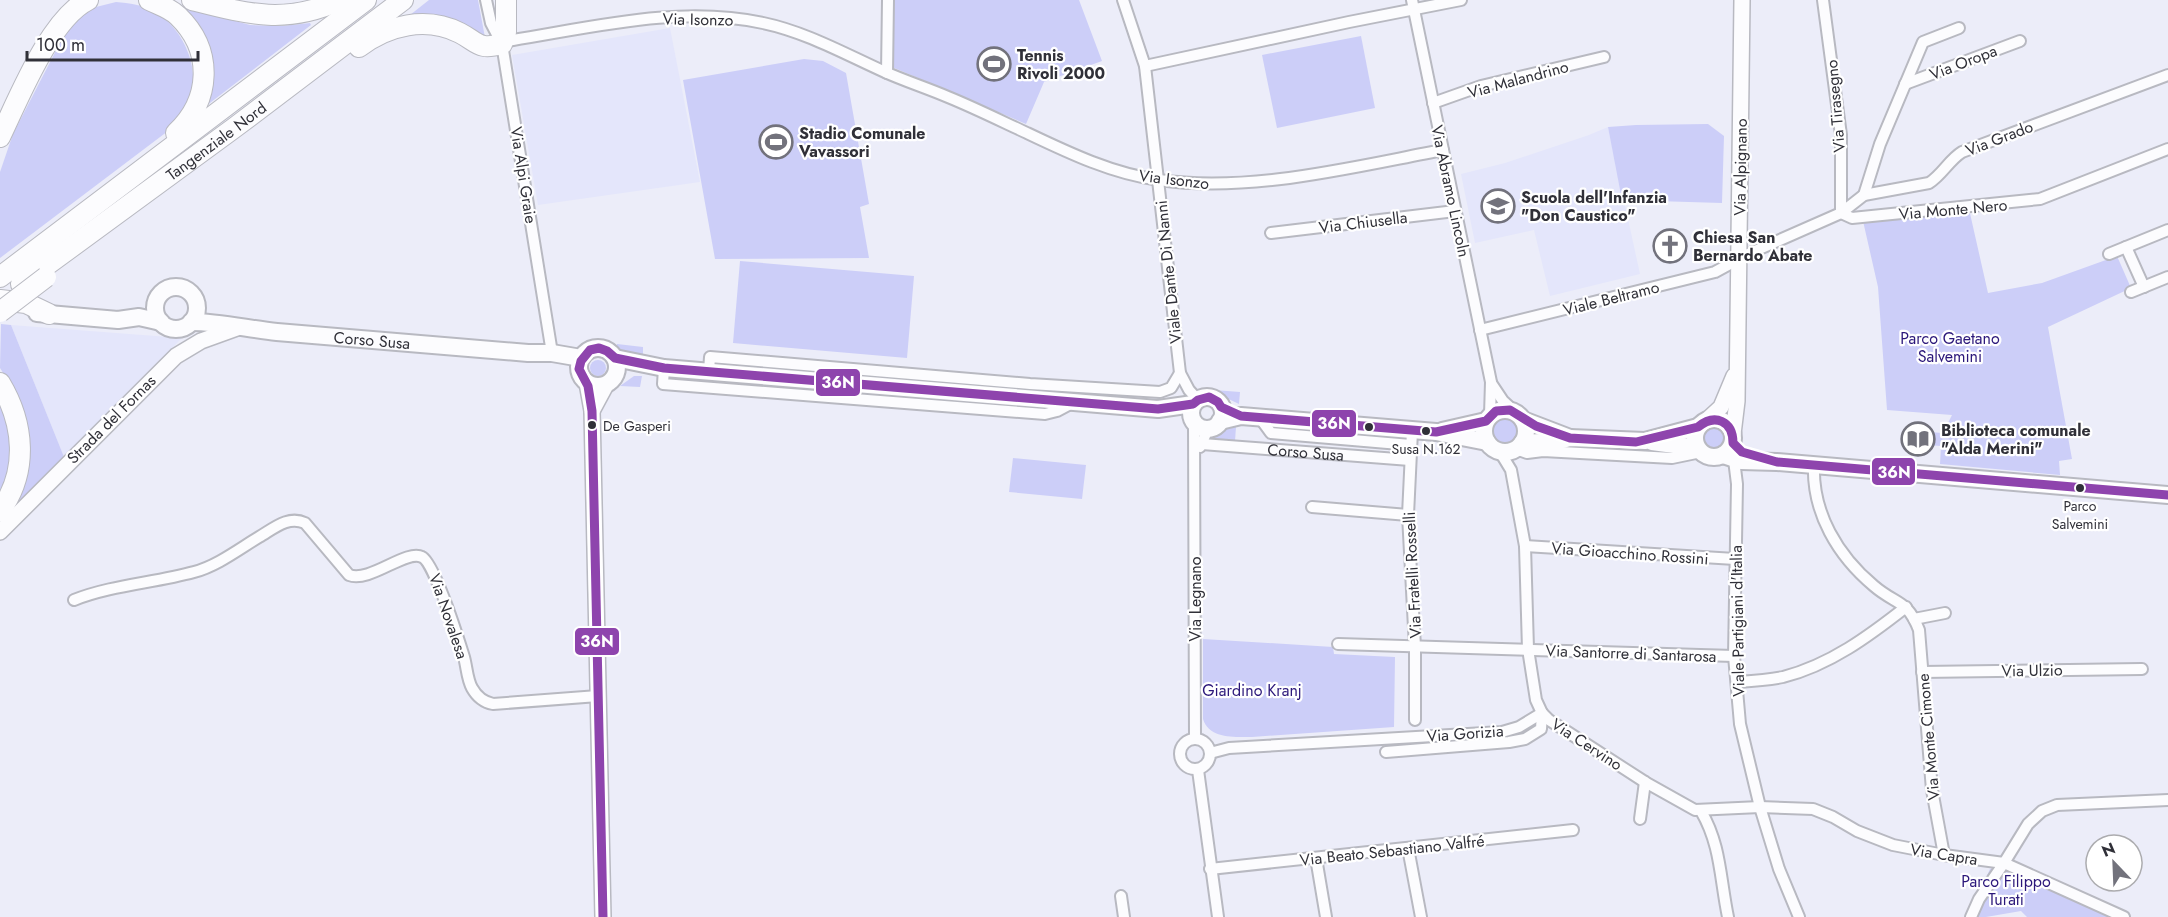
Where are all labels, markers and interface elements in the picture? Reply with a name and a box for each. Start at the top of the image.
street label: Via Isonzo [663,7,734,32]
scale bar [27,24,198,62]
text: 100 m [36,32,85,58]
street label: Via Oropa [1926,39,2000,86]
place label: Tennis Rivoli 2000 [1017,44,1105,85]
sports icon: Tennis Rivoli 2000 [976,46,1012,82]
street label: Via Malandrino [1465,55,1571,104]
street label: Via Tirasegno [1820,58,1851,153]
street label: Tangenziale Nord [162,96,271,186]
street label: Via Grado [1962,115,2037,162]
street label: Via Alpignano [1728,118,1753,216]
place label: Stadio Comunale Vavassori [798,122,926,163]
street label: Via Abramo Lincoln [1425,123,1476,259]
sports icon: Stadio Comunale Vavassori [758,124,794,160]
street label: Via Alpi Graie [505,125,542,225]
street label: Via Isonzo [1138,164,1211,195]
place label: Scuola dell'Infanzia "Don Caustico" [1521,186,1667,227]
school or university icon: Scuola dell'Infanzia "Don Caustico" [1480,188,1516,224]
street label: Via Monte Nero [1898,193,2009,226]
street label: Viale Dante Di Nanni [1150,199,1187,345]
street label: Via Chiusella [1318,206,1409,239]
place label: Chiesa San Bernardo Abate [1693,226,1812,267]
church icon: Chiesa San Bernardo Abate [1652,228,1688,264]
street label: Viale Beltramo [1561,275,1662,322]
street label: Corso Susa [333,326,411,355]
park label: Parco Gaetano Salvemini [1900,327,2000,368]
line badge: 36N [815,368,861,397]
street label: Strada del Fornas [62,370,161,469]
text: 36N [821,371,855,394]
line badge: 36N [1311,409,1357,438]
text: 36N [1317,412,1351,435]
place label: De Gasperi [603,416,671,436]
marker: De Gasperi [586,419,598,431]
place label: Biblioteca comunale "Alda Merini" [1941,419,2091,460]
unlabelled marker [1363,421,1375,433]
library icon: Biblioteca comunale "Alda Merini" [1900,421,1936,457]
marker: Susa N.162 [1420,425,1432,437]
street label: Corso Susa [1267,438,1345,467]
place label: Susa N.162 [1392,439,1461,459]
line badge: 36N [1871,457,1916,486]
text: 36N [1877,461,1911,484]
marker: Parco Salvemini [2074,482,2086,494]
place label: Parco Salvemini [2052,496,2108,534]
street label: Via Fratelli Rosselli [1398,511,1427,639]
street label: Via Gioacchino Rossini [1551,537,1709,570]
street label: Viale Partigiani d'Italia [1725,545,1750,697]
street label: Via Legnano [1184,556,1207,642]
street label: Via Novalesa [423,570,474,662]
line badge: 36N [574,627,620,656]
text: 36N [580,630,614,653]
street label: Via Santorre di Santarosa [1545,639,1717,668]
street label: Via Ulzio [2001,658,2063,683]
street label: Via Monte Cimone [1911,673,1945,801]
park label: Giardino Kranj [1202,679,1302,702]
street label: Via Cervino [1547,713,1627,776]
street label: Via Gorizia [1426,719,1504,748]
street label: Via Beato Sebastiano Valfré [1298,829,1486,872]
north arrow [2084,833,2144,893]
text: N [2098,837,2119,863]
street label: Via Capra [1908,838,1979,871]
park label: Parco Filippo Turati [1961,870,2051,911]

